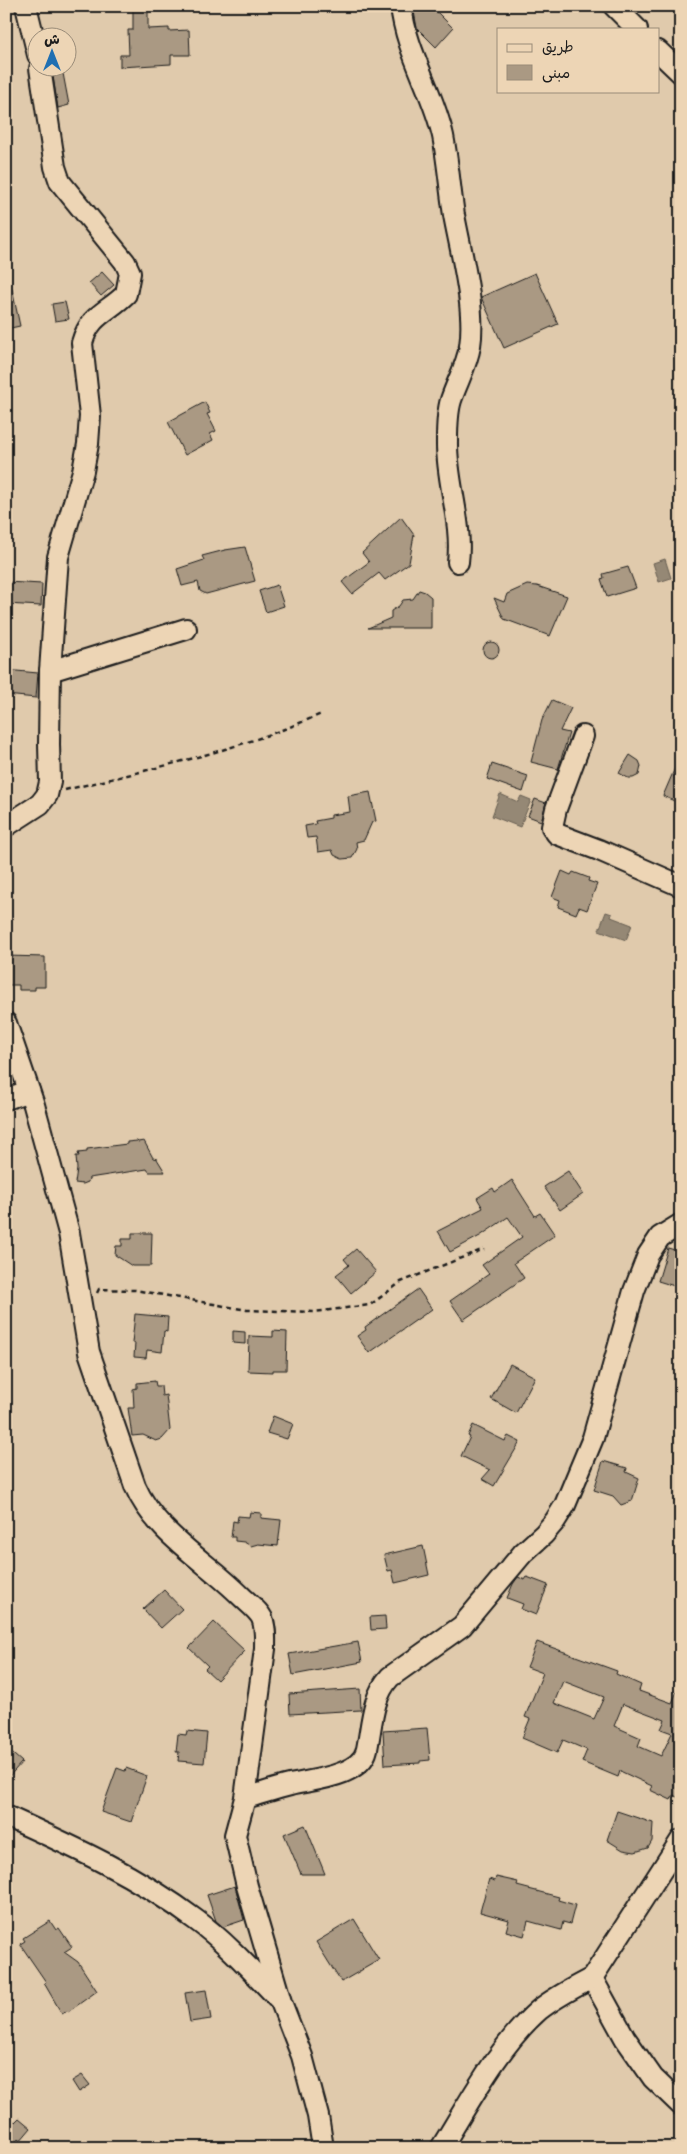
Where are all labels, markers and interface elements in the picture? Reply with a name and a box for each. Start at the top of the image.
north arrow [28,28,78,78]
legend [497,28,660,92]
text: ش [44,31,60,48]
text: طريق [542,38,574,57]
text: مبنى [542,64,570,83]

